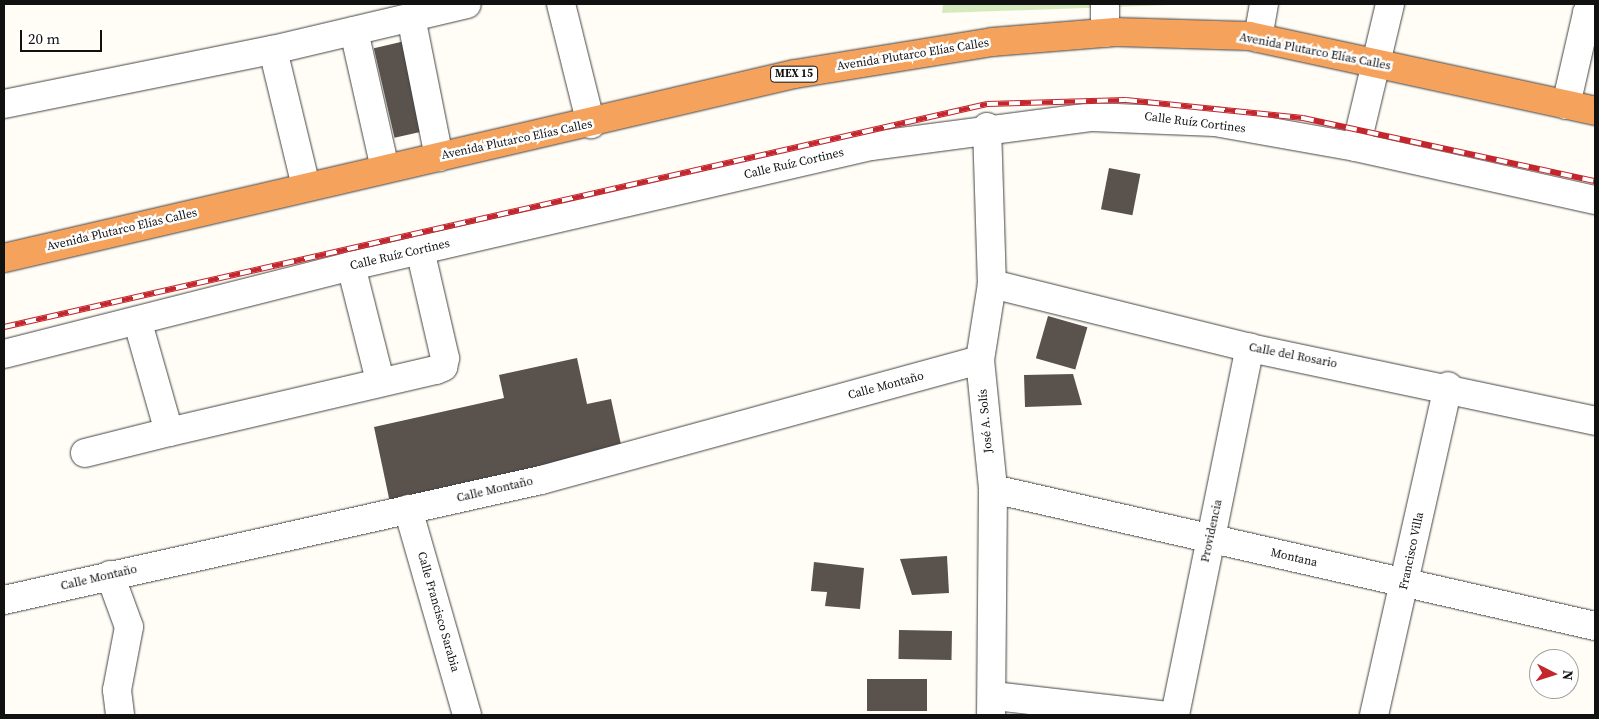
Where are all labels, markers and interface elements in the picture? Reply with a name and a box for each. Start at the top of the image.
scale bar [22,20,105,52]
text: 20 m [28,28,60,49]
street label: Avenida Plutarco Elías Calles [1238,30,1392,74]
street label: Avenida Plutarco Elías Calles [836,36,990,74]
road number: MEX 15 [769,66,819,82]
street label: Calle Ruíz Cortines [1144,110,1246,136]
street label: Avenida Plutarco Elías Calles [440,117,594,163]
street label: Calle Ruíz Cortines [743,146,845,182]
street label: Avenida Plutarco Elías Calles [45,206,199,254]
street label: Calle Ruíz Cortines [349,237,451,273]
street label: Calle del Rosario [1248,340,1338,372]
street label: Calle Montaño [846,369,926,403]
street label: José A. Solís [976,388,996,454]
street label: Calle Montaño [455,474,535,506]
street label: Providencia [1198,498,1226,564]
street label: Francisco Villa [1397,511,1427,591]
street label: Montana [1269,546,1319,570]
street label: Calle Francisco Sarabia [414,550,462,674]
street label: Calle Montaño [59,562,139,594]
north arrow [1529,649,1579,699]
text: N [1558,669,1578,681]

